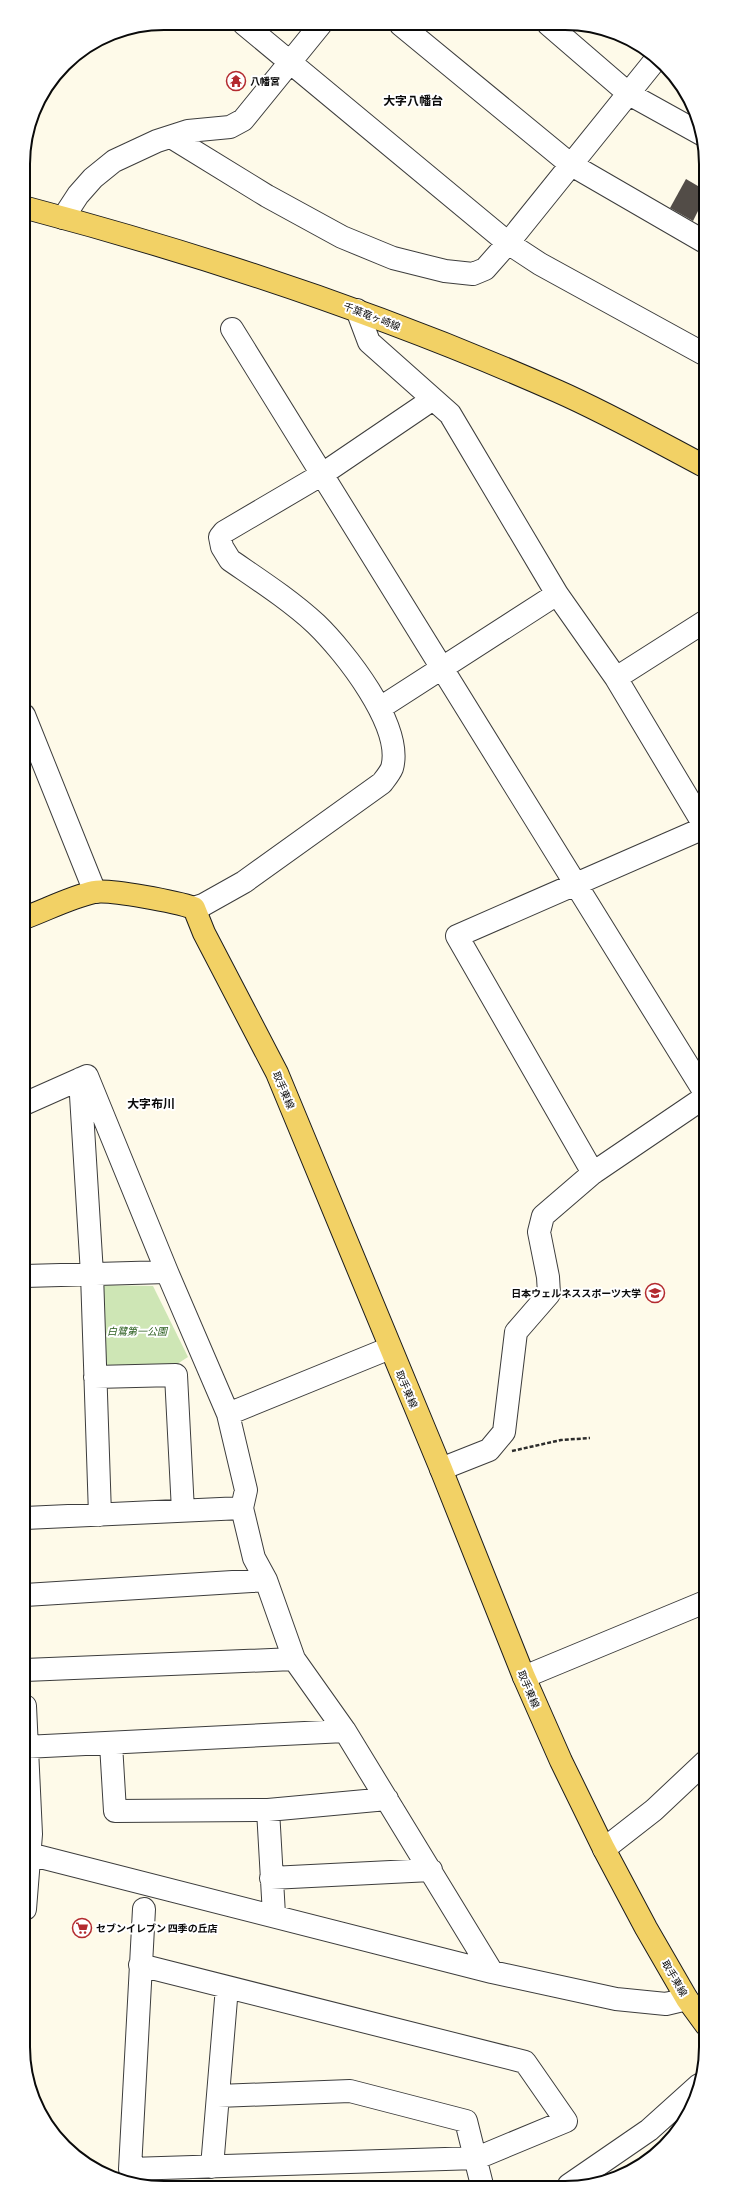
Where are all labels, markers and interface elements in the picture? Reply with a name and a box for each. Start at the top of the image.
temple icon: 八幡宮 [225,70,247,92]
place label: 八幡宮 [250,76,280,88]
district label: 大字八幡台 [383,94,443,108]
street label: 千葉竜ヶ崎線 [341,301,402,333]
street label: 取手東線 [270,1070,296,1111]
district label: 大字布川 [127,1097,175,1111]
school or university icon: 日本ウェルネススポーツ大学 [644,1282,666,1304]
place label: 日本ウェルネススポーツ大学 [511,1288,641,1300]
park label: 白鷺第一公園 [107,1326,169,1338]
street label: 取手東線 [393,1369,419,1410]
street label: 取手東線 [515,1669,541,1710]
supermarket icon: セブンイレブン 四季の丘店 [71,1917,93,1939]
place label: セブンイレブン 四季の丘店 [96,1923,218,1935]
street label: 取手東線 [659,1958,689,1999]

